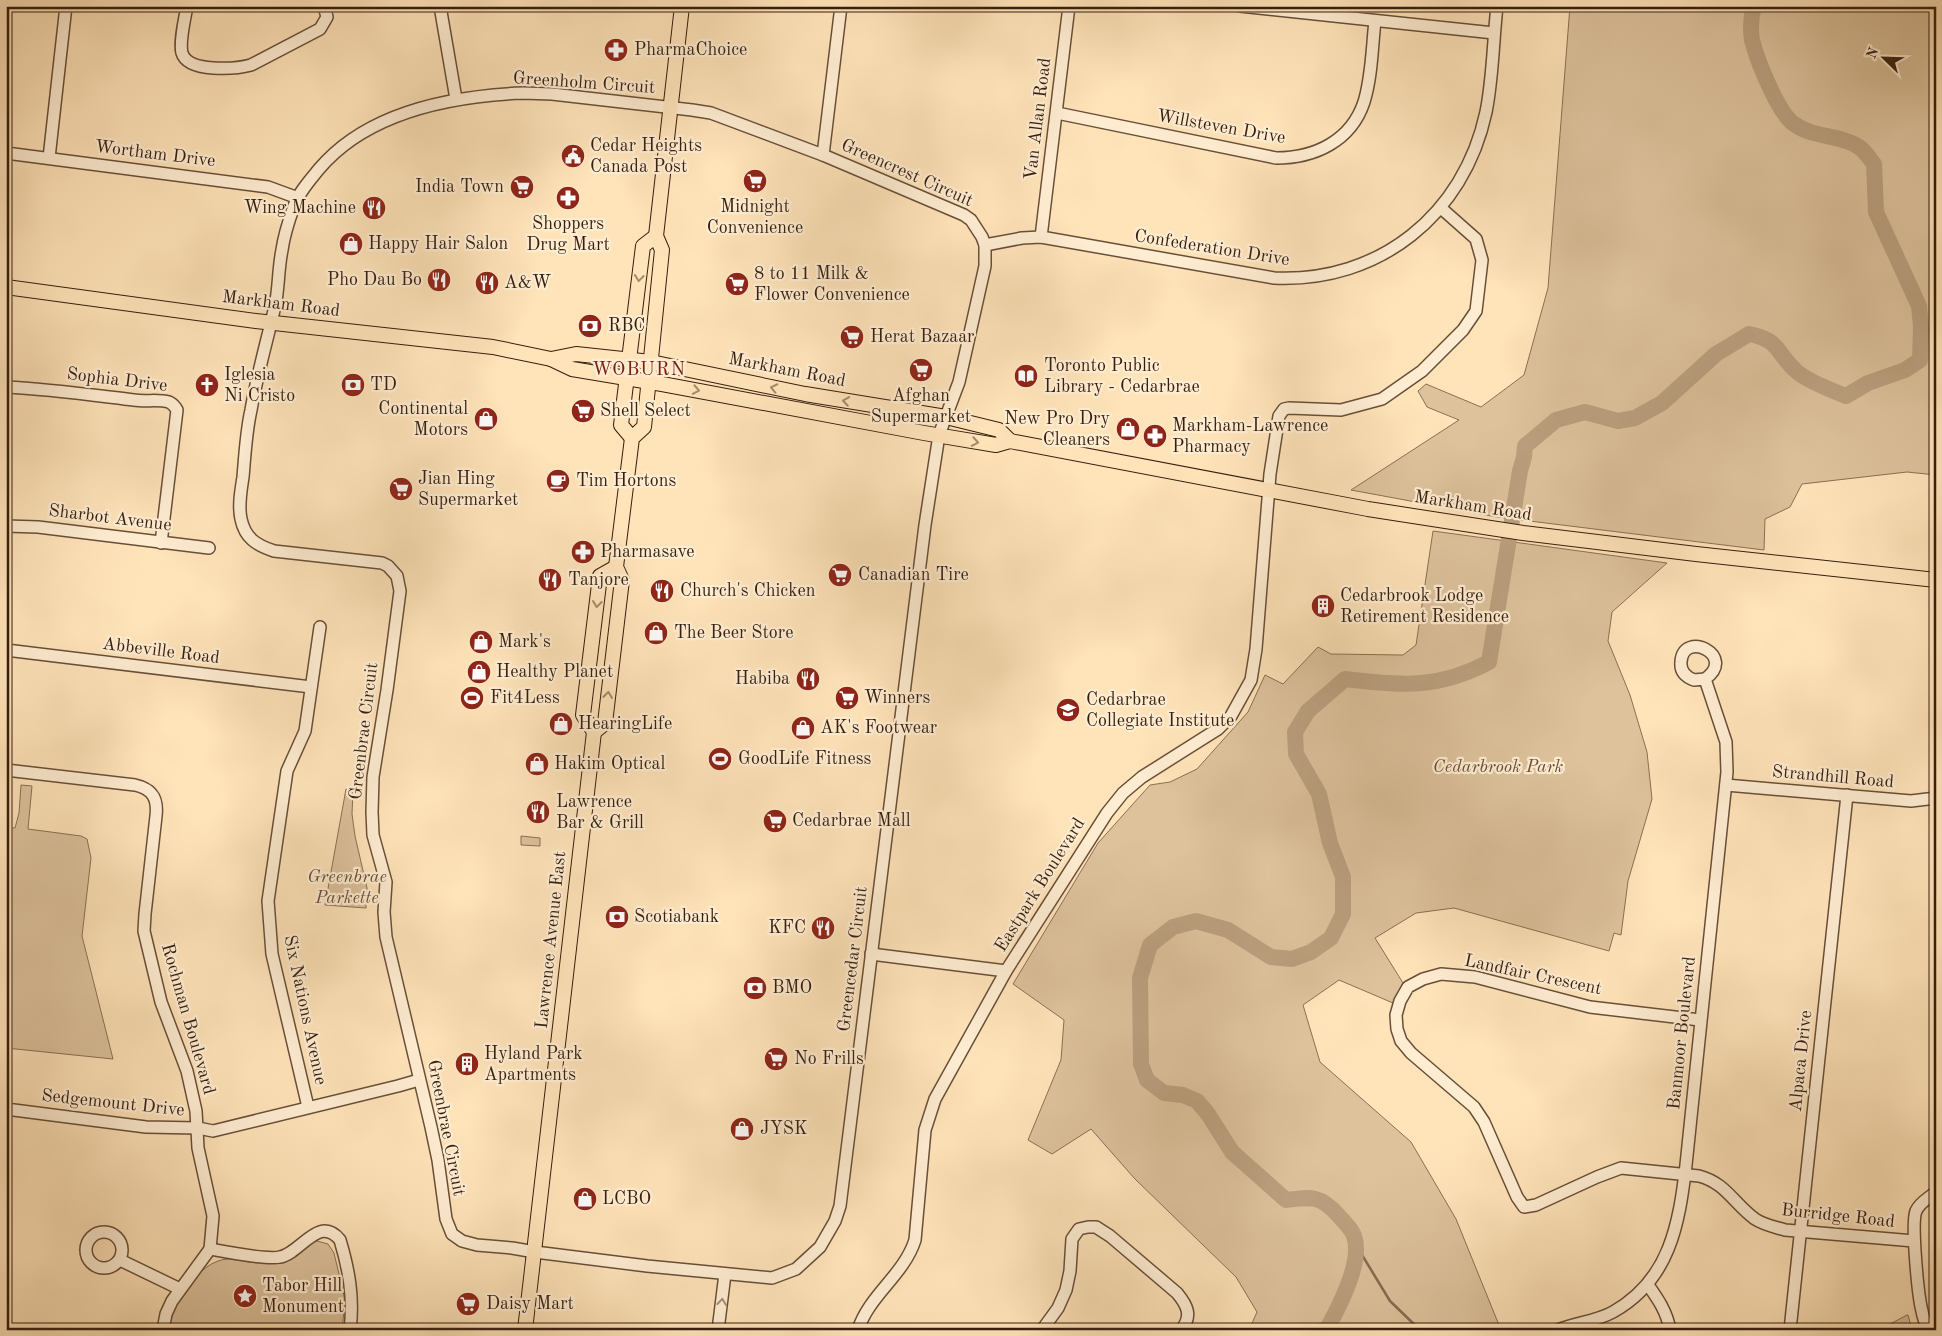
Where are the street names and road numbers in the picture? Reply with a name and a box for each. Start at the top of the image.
street label: Van Allan Road [1022,57,1054,181]
street label: Greenholm Circuit [512,69,656,97]
street label: Willsteven Drive [1155,107,1287,147]
street label: Greencrest Circuit [838,136,976,210]
street label: Wortham Drive [94,138,216,170]
street label: Confederation Drive [1133,227,1291,269]
street label: Markham Road [221,288,341,320]
street label: Markham Road [727,350,847,390]
street label: Sophia Drive [66,365,168,395]
street label: Markham Road [1413,488,1533,524]
street label: Sharbot Avenue [47,502,173,534]
street label: Abbeville Road [101,635,221,667]
street label: Greenbrae Circuit [347,661,381,801]
street label: Strandhill Road [1771,763,1895,791]
street label: Eastpark Boulevard [992,815,1088,955]
street label: Lawrence Avenue East [533,850,569,1030]
street label: Greencedar Circuit [835,885,871,1033]
street label: Six Nations Avenue [280,933,330,1087]
street label: Rochman Boulevard [158,941,218,1097]
street label: Landfair Crescent [1463,952,1603,998]
street label: Banmoor Boulevard [1665,955,1699,1111]
street label: Alpaca Drive [1787,1009,1815,1113]
street label: Greenbrae Circuit [424,1058,468,1198]
street label: Sedgemount Drive [40,1087,186,1119]
street label: Burridge Road [1780,1201,1896,1231]

